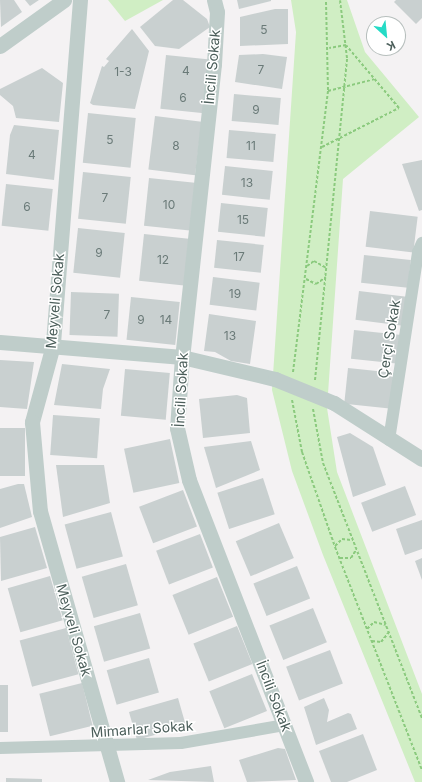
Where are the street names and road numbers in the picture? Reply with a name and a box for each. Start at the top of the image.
street label: İncili Sokak [200,29,224,105]
street label: Meyveli Sokak [42,253,68,349]
street label: Çerçi Sokak [374,298,404,380]
street label: İncili Sokak [171,352,191,428]
street label: Meyveli Sokak [53,582,95,678]
street label: İncili Sokak [253,658,295,734]
street label: Mimarlar Sokak [90,717,194,741]

